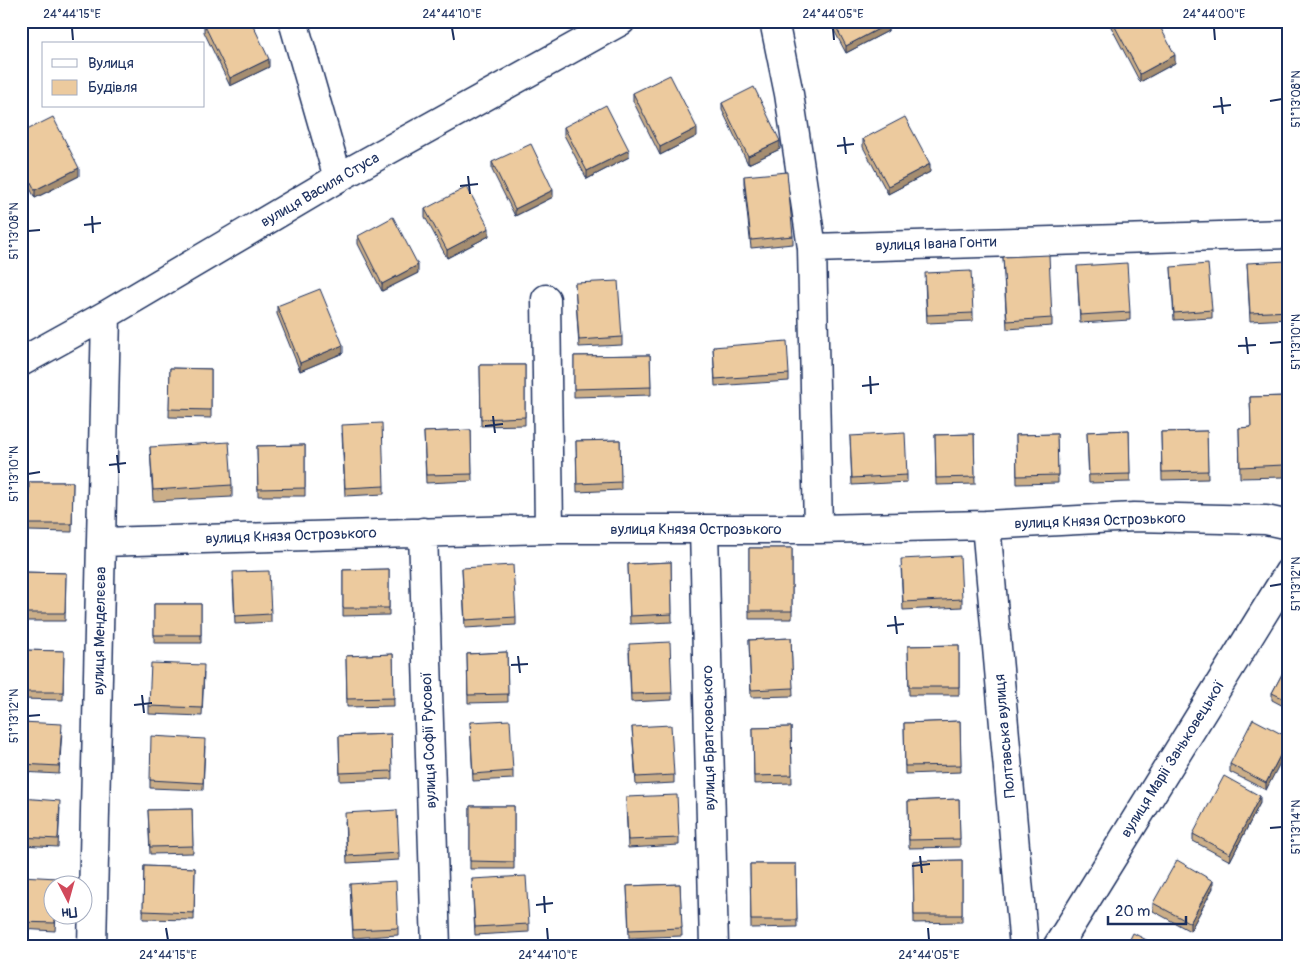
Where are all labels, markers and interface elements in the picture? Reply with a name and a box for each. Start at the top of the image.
text: 24°44'15"E [43,7,101,22]
text: 24°44'10"E [422,7,482,22]
text: 24°44'05"E [802,7,864,22]
text: 24°44'00"E [1183,7,1245,22]
legend [42,42,205,108]
text: Вулиця [88,54,134,73]
text: 51°13'08"N [1289,70,1304,128]
text: Будівля [88,78,137,97]
street label: вулиця Василя Стуса [257,148,383,232]
text: 51°13'08"N [7,202,22,260]
street label: вулиця Івана Гонти [875,232,997,256]
text: 51°13'10"N [1289,314,1304,370]
text: 51°13'10"N [7,446,22,502]
street label: вулиця Князя Острозького [1014,509,1186,533]
street label: вулиця Князя Острозького [610,520,782,539]
street label: вулиця Князя Острозького [205,524,377,548]
text: 51°13'12"N [1289,557,1304,611]
street label: вулиця Менделєєва [89,567,111,695]
street label: вулиця Братковського [698,665,720,811]
street label: вулиця Софії Русової [417,671,441,809]
street label: Полтавська вулиця [990,673,1020,799]
street label: вулиця Марії Заньковецької [1117,677,1229,841]
text: 51°13'12"N [7,689,22,743]
text: 51°13'14"N [1289,800,1304,854]
north arrow [42,876,92,926]
scale bar [1108,893,1185,925]
text: 20 m [1115,902,1150,921]
text: Пн [61,903,78,922]
text: 24°44'15"E [139,948,197,963]
text: 24°44'10"E [518,948,578,963]
text: 24°44'05"E [898,948,960,963]

